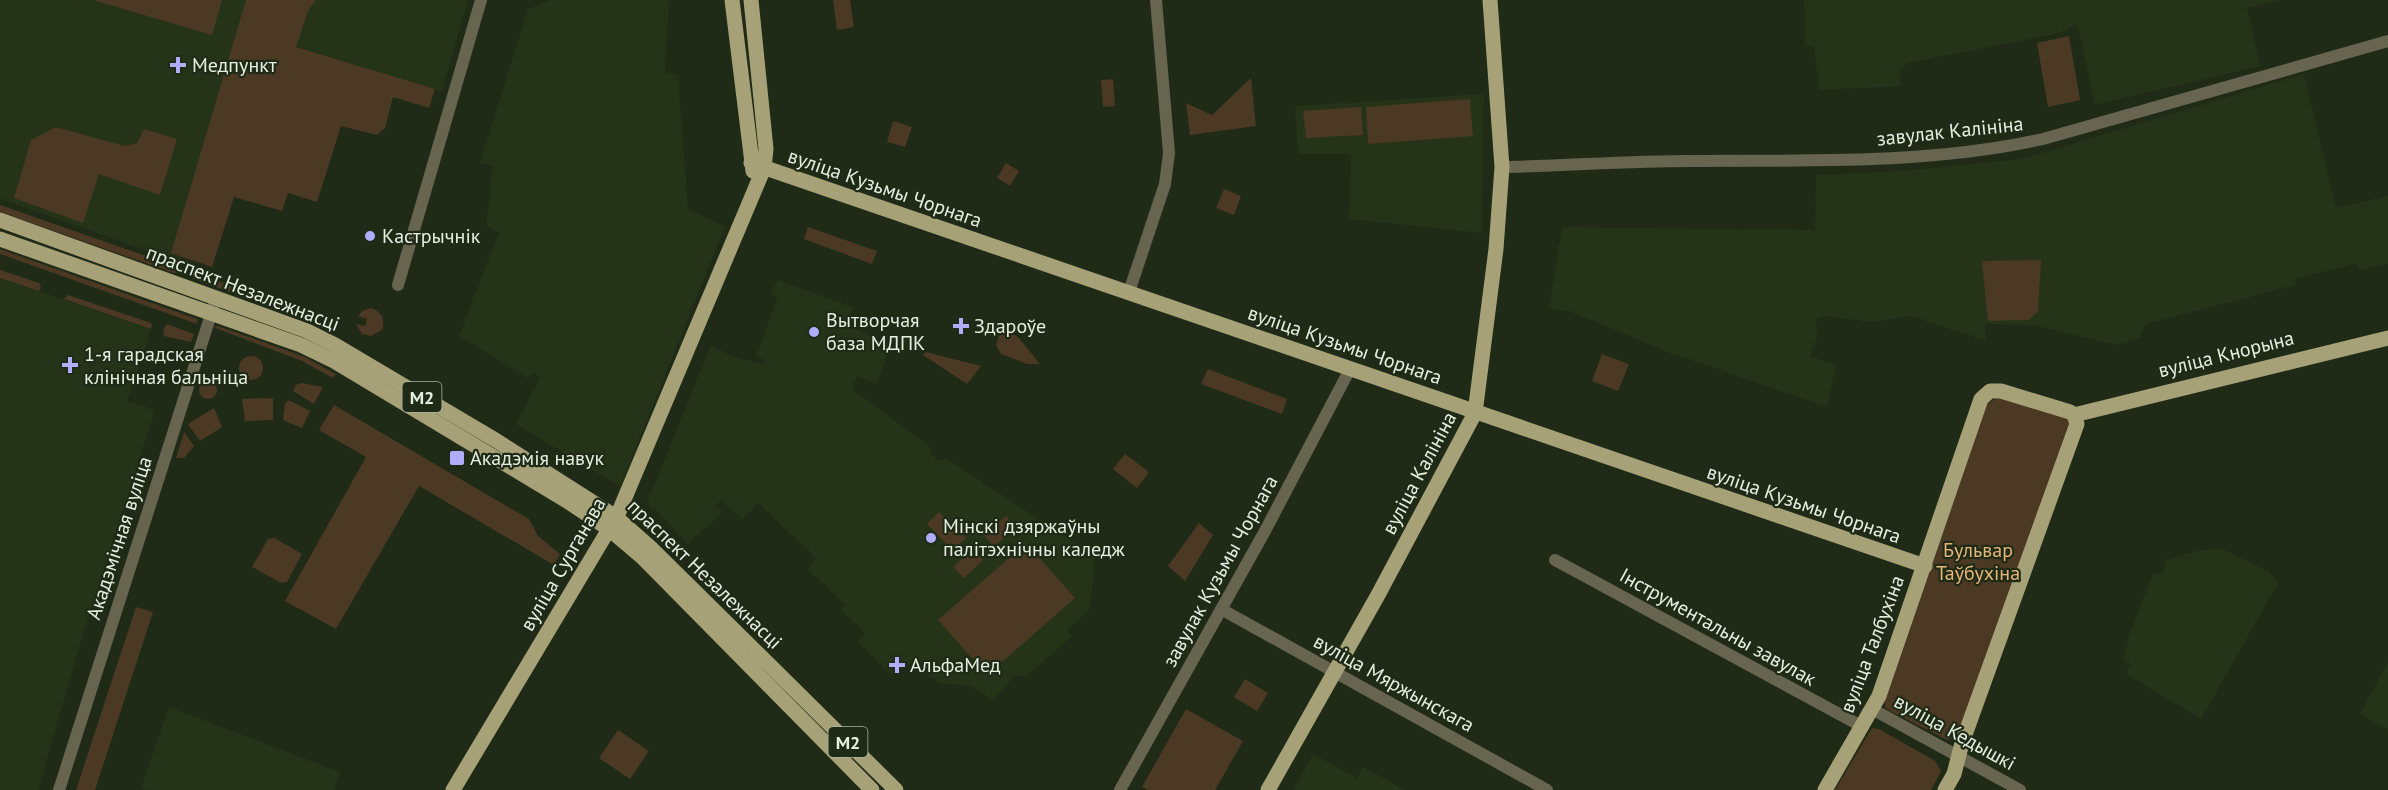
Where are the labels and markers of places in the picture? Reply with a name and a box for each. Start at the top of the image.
place label: Медпункт [192,52,277,78]
marker: Медпункт [169,56,187,74]
place label: Кастрычнік [382,223,481,249]
marker: Кастрычнік [363,229,377,243]
place label: Вытворчая база МДПК [826,307,925,356]
place label: Здароўе [974,313,1046,339]
marker: Здароўе [952,317,970,335]
marker: Вытворчая база МДПК [807,325,821,339]
place label: 1-я гарадская клінічная бальніца [84,341,248,390]
marker: 1-я гарадская клінічная бальніца [61,356,79,374]
place label: Акадэмія навук [470,445,604,471]
marker: Акадэмія навук [448,449,466,467]
place label: Мінскі дзяржаўны палітэхнічны каледж [943,513,1126,562]
marker: Мінскі дзяржаўны палітэхнічны каледж [924,531,938,545]
place label: АльфаМед [910,652,1001,678]
marker: АльфаМед [888,656,906,674]

